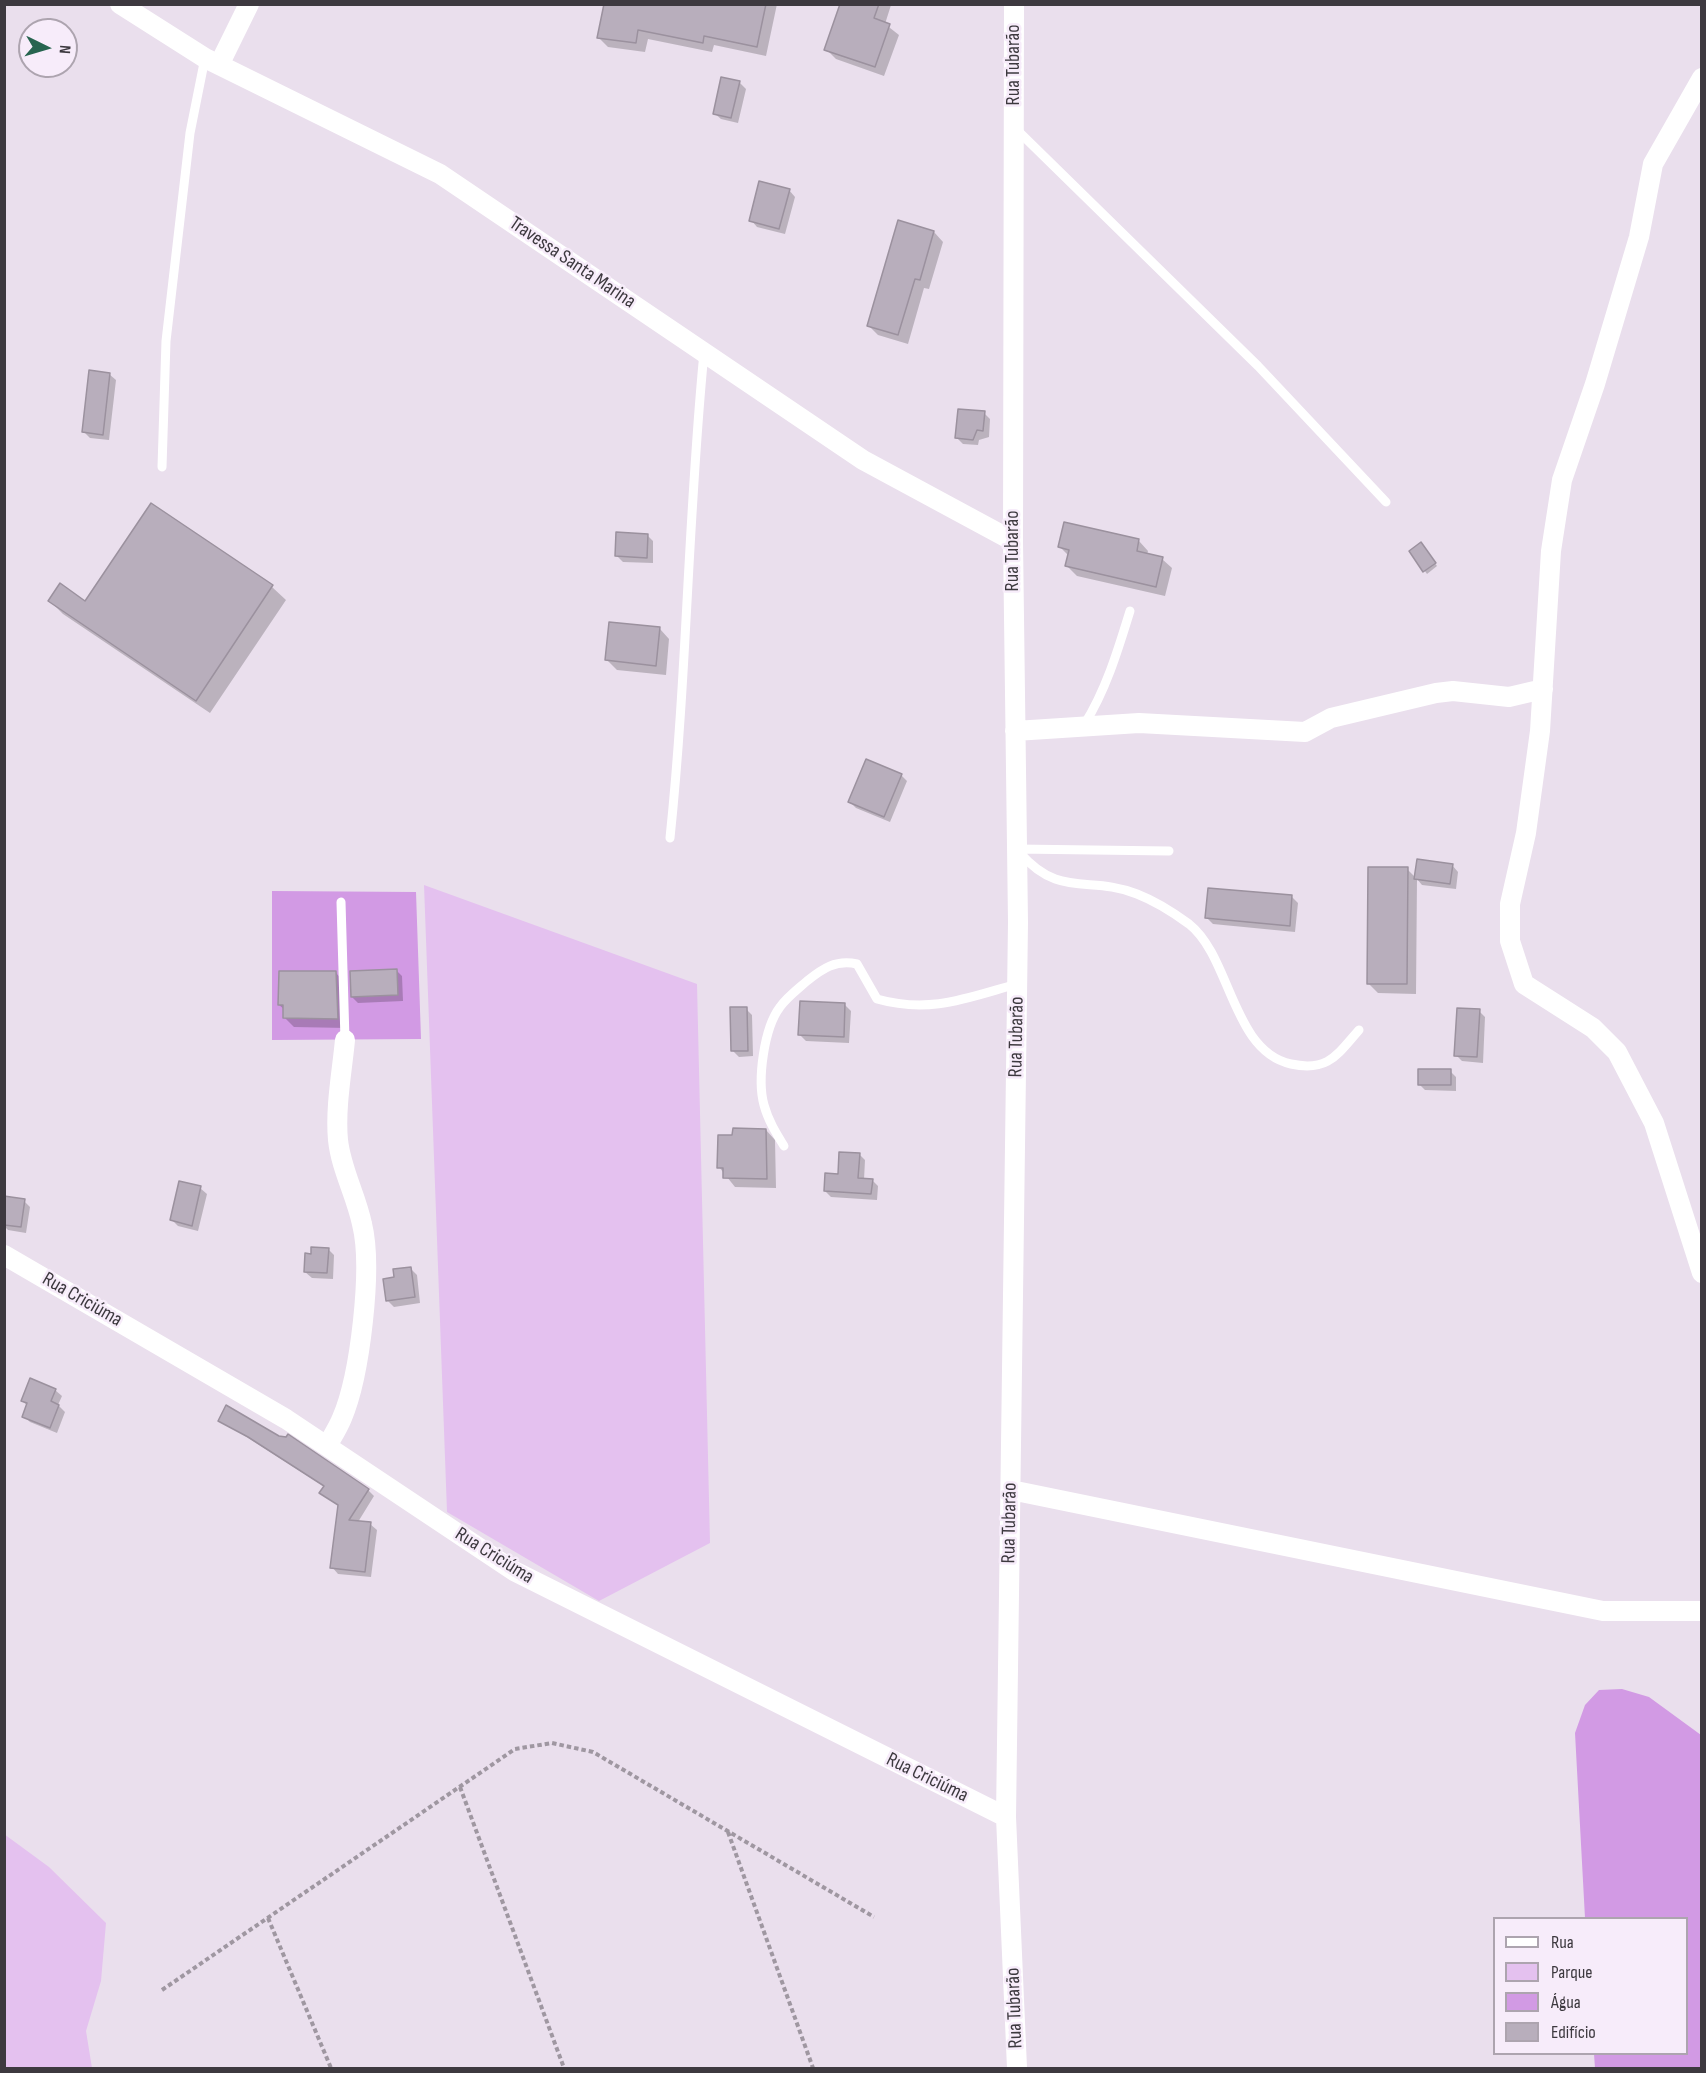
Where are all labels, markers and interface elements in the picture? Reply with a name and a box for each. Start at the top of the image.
north arrow [18,18,78,78]
street label: Rua Tubarão [1002,25,1026,105]
text: N [55,44,74,55]
street label: Travessa Santa Marina [504,212,640,314]
street label: Rua Tubarão [1001,511,1025,591]
street label: Rua Tubarão [1004,996,1030,1078]
street label: Rua Criciúma [38,1268,126,1332]
street label: Rua Tubarão [997,1482,1023,1564]
street label: Rua Criciúma [450,1522,538,1590]
street label: Rua Criciúma [882,1748,972,1808]
legend [1493,1917,1688,2055]
text: Rua [1551,1932,1574,1953]
text: Parque [1551,1962,1592,1983]
street label: Rua Tubarão [1002,1967,1028,2049]
text: Água [1551,1992,1581,2013]
text: Edifício [1551,2022,1596,2043]

